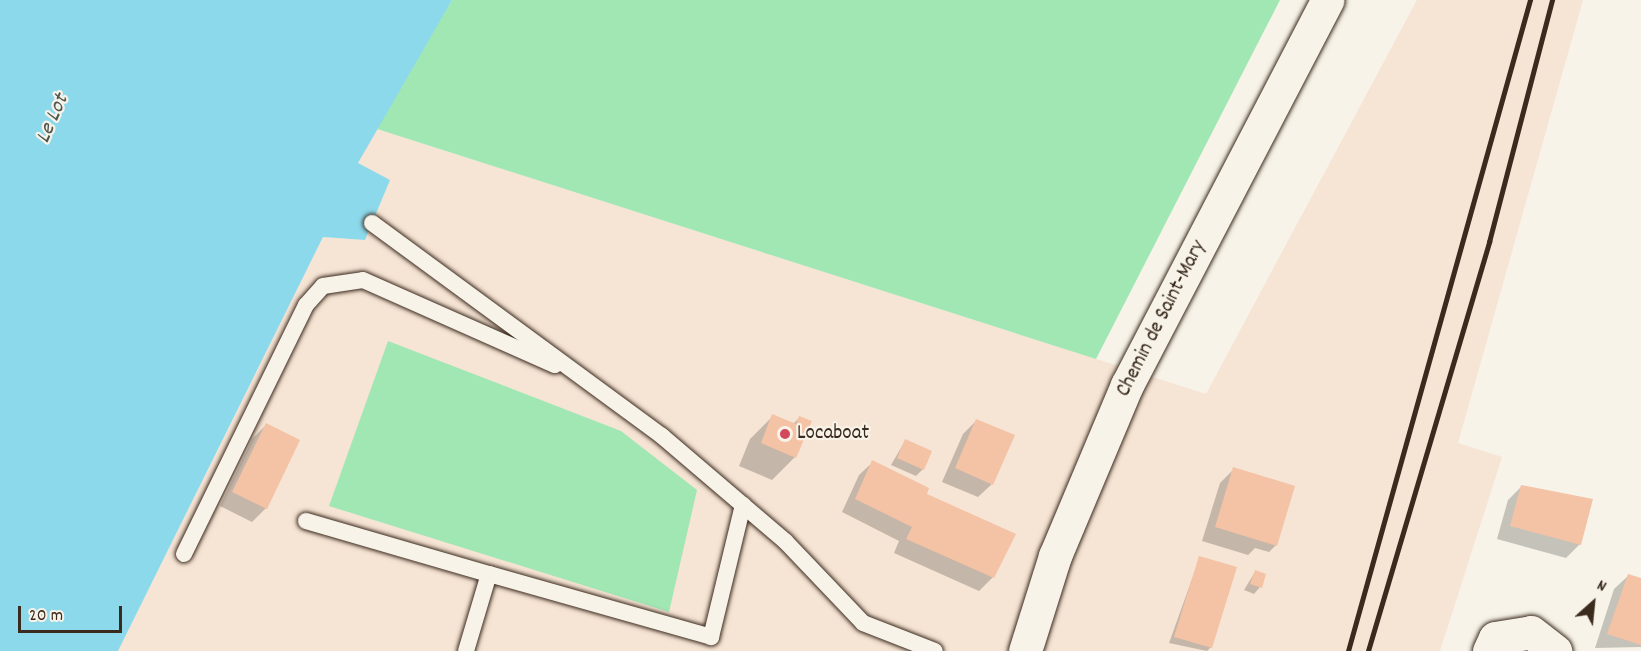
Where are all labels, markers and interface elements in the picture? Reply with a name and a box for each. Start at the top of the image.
water label: Le Lot [31,91,75,147]
street label: Chemin de Saint-Mary [1112,237,1212,401]
place label: Locaboat [797,421,869,447]
marker: Locaboat [778,427,792,441]
north arrow [1563,573,1623,633]
text: N [1593,574,1610,599]
scale bar [21,594,124,632]
text: 20 m [29,604,63,629]

